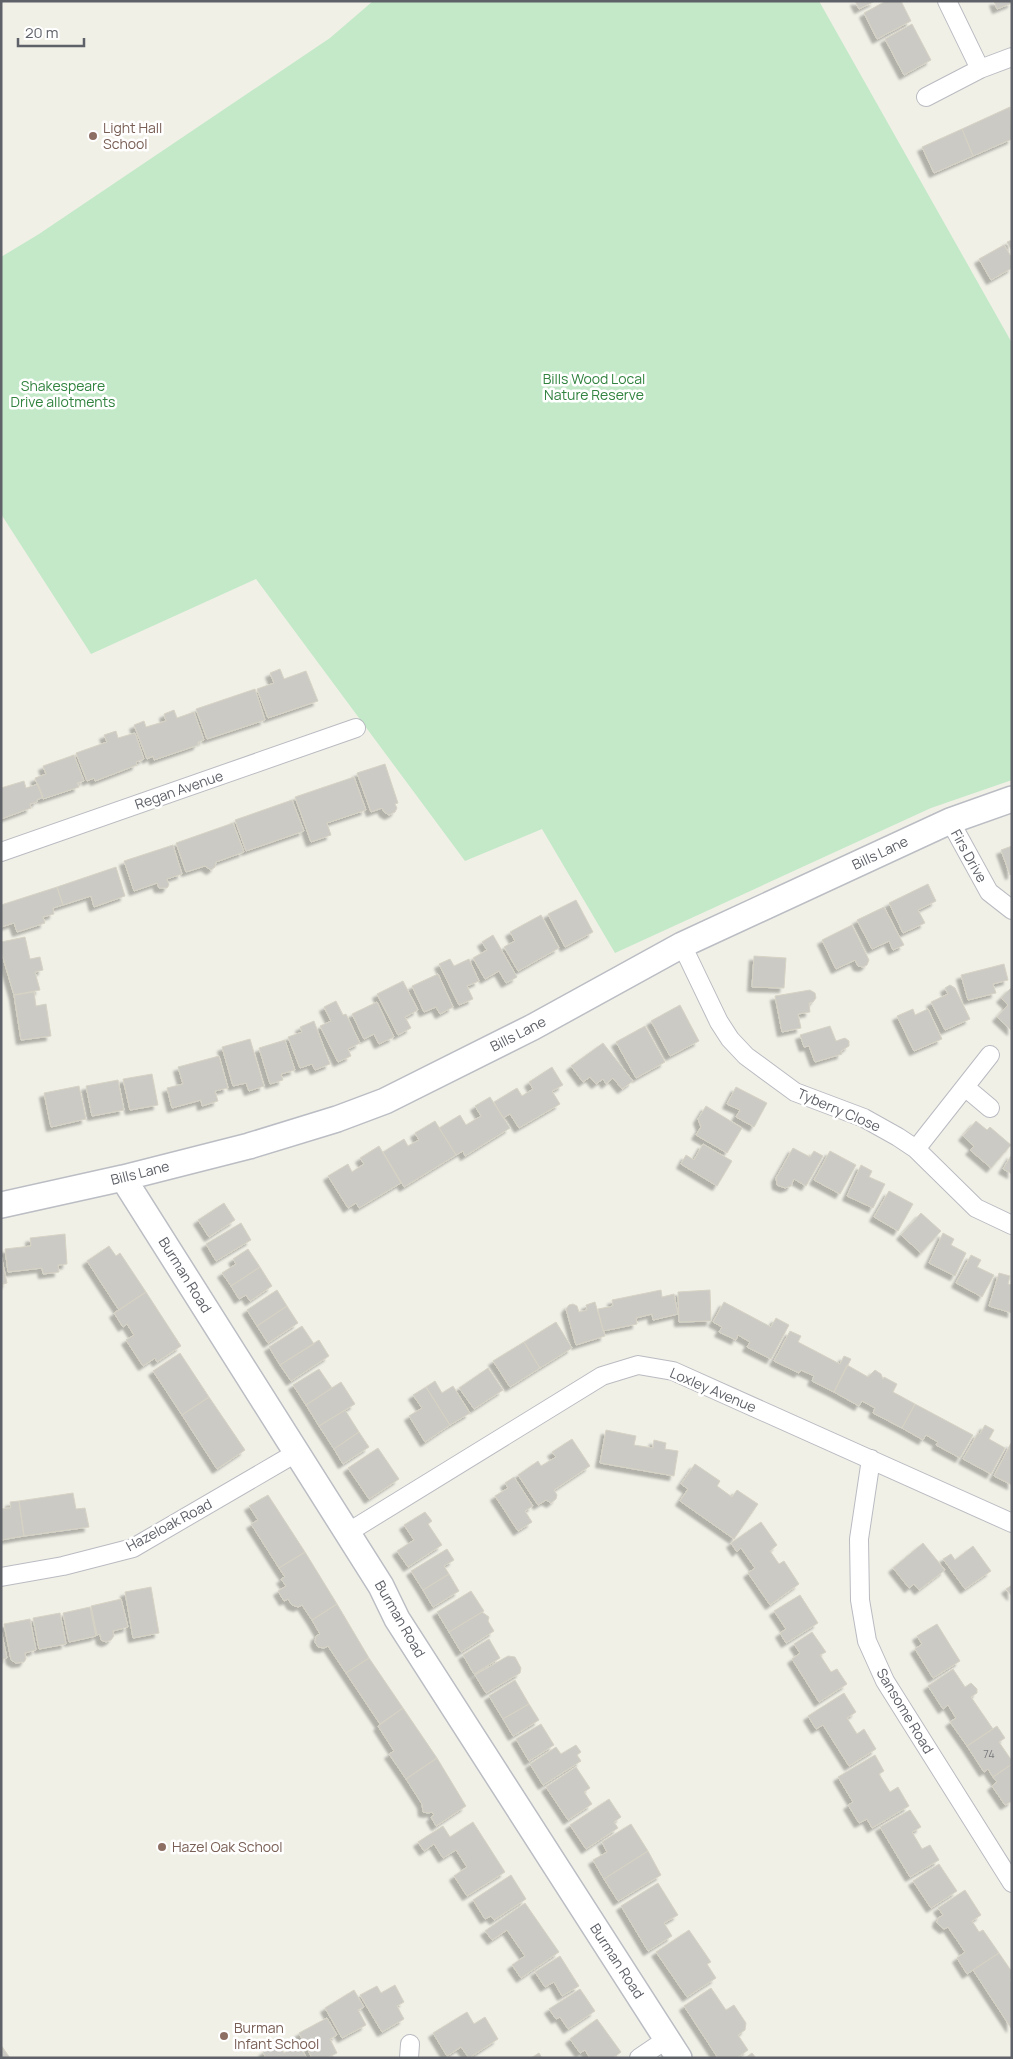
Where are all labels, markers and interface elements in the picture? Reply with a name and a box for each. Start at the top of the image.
scale bar [18,15,84,47]
text: 20 m [25,22,58,43]
place label: Light Hall School [103,118,162,153]
marker: Light Hall School [87,130,99,142]
park label: Bills Wood Local Nature Reserve [543,369,645,404]
park label: Shakespeare Drive allotments [11,376,115,411]
street label: Regan Avenue [132,766,225,814]
street label: Firs Drive [947,826,992,886]
street label: Bills Lane [849,831,911,874]
street label: Bills Lane [487,1011,549,1056]
street label: Tyberry Close [795,1084,884,1136]
street label: Bills Lane [109,1156,171,1189]
street label: Burman Road [155,1233,216,1316]
street label: Loxley Avenue [667,1363,759,1416]
street label: Hazeloak Road [123,1494,215,1555]
street label: Burman Road [371,1577,430,1661]
street label: Sansome Road [872,1665,938,1757]
house number: 74 [983,1746,995,1761]
place label: Hazel Oak School [172,1837,283,1856]
marker: Hazel Oak School [156,1841,168,1853]
street label: Burman Road [586,1920,649,2002]
place label: Burman Infant School [234,2018,319,2053]
marker: Burman Infant School [218,2030,230,2042]

